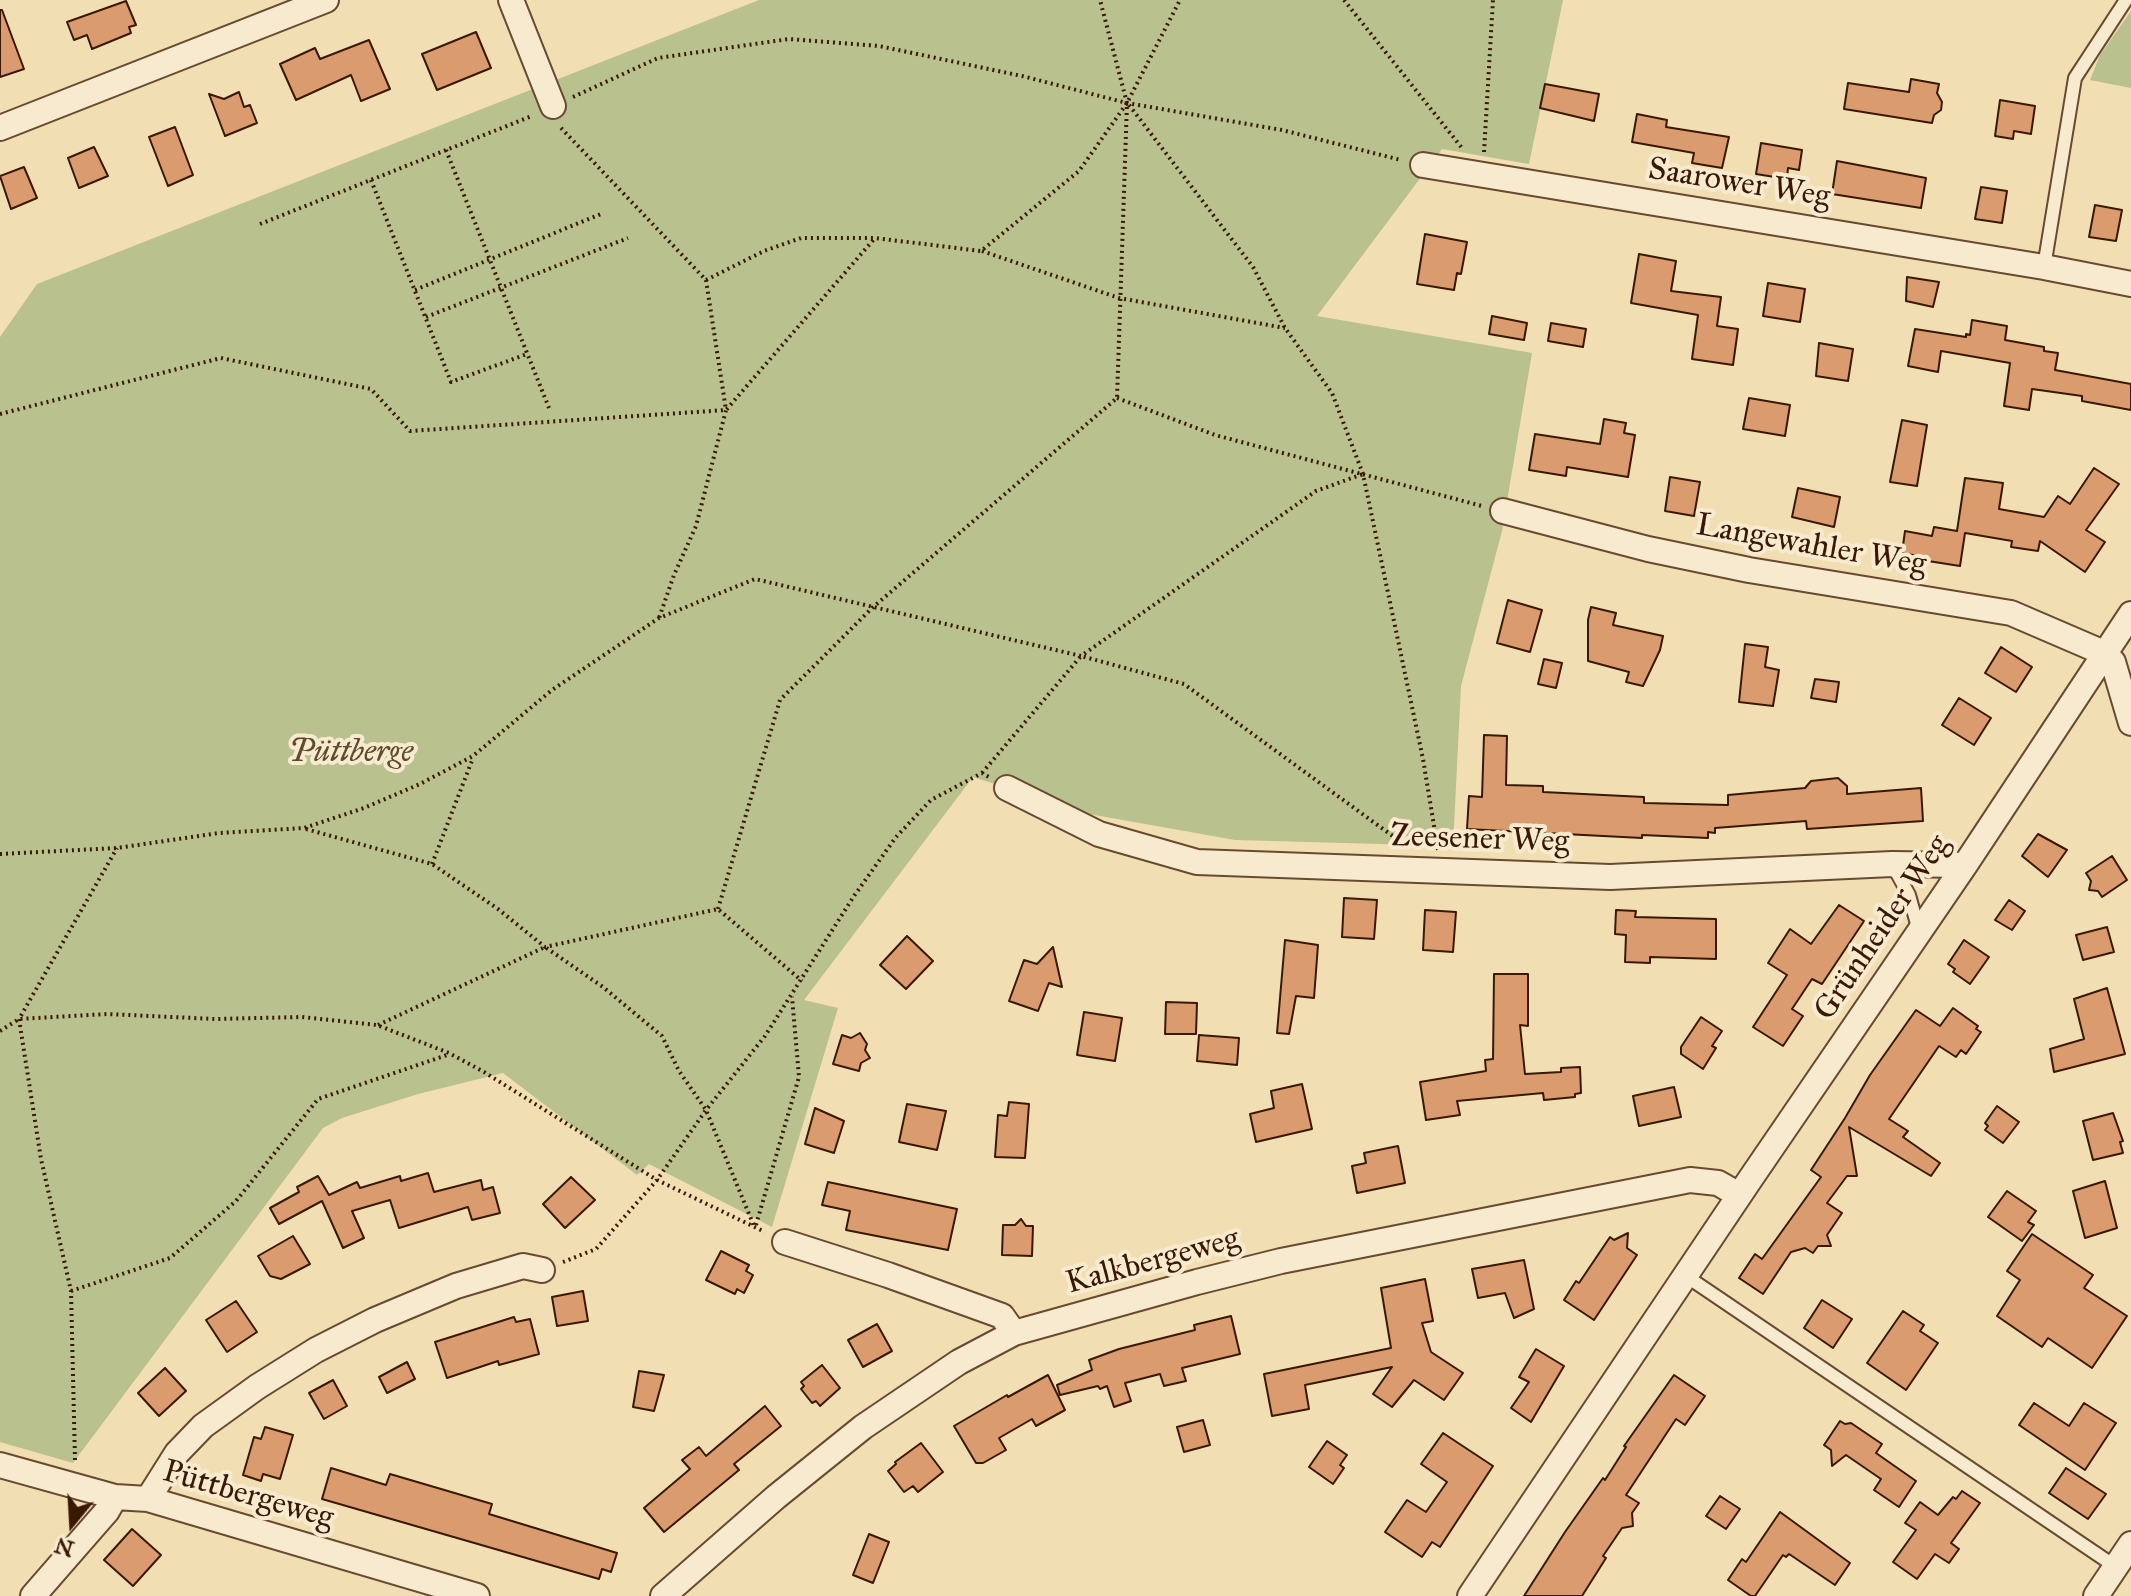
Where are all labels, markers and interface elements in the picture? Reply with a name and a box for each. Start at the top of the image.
street label: Saarower Weg [1645,151,1833,217]
street label: Langewahler Weg [1693,507,1929,585]
park label: Püttberge [289,734,413,772]
street label: Zeesener Weg [1390,818,1570,862]
street label: Grünheider Weg [1807,828,1959,1028]
street label: Kalkbergeweg [1062,1220,1244,1304]
street label: Püttbergeweg [158,1453,338,1539]
north arrow [32,1484,112,1564]
text: N [51,1532,77,1563]

